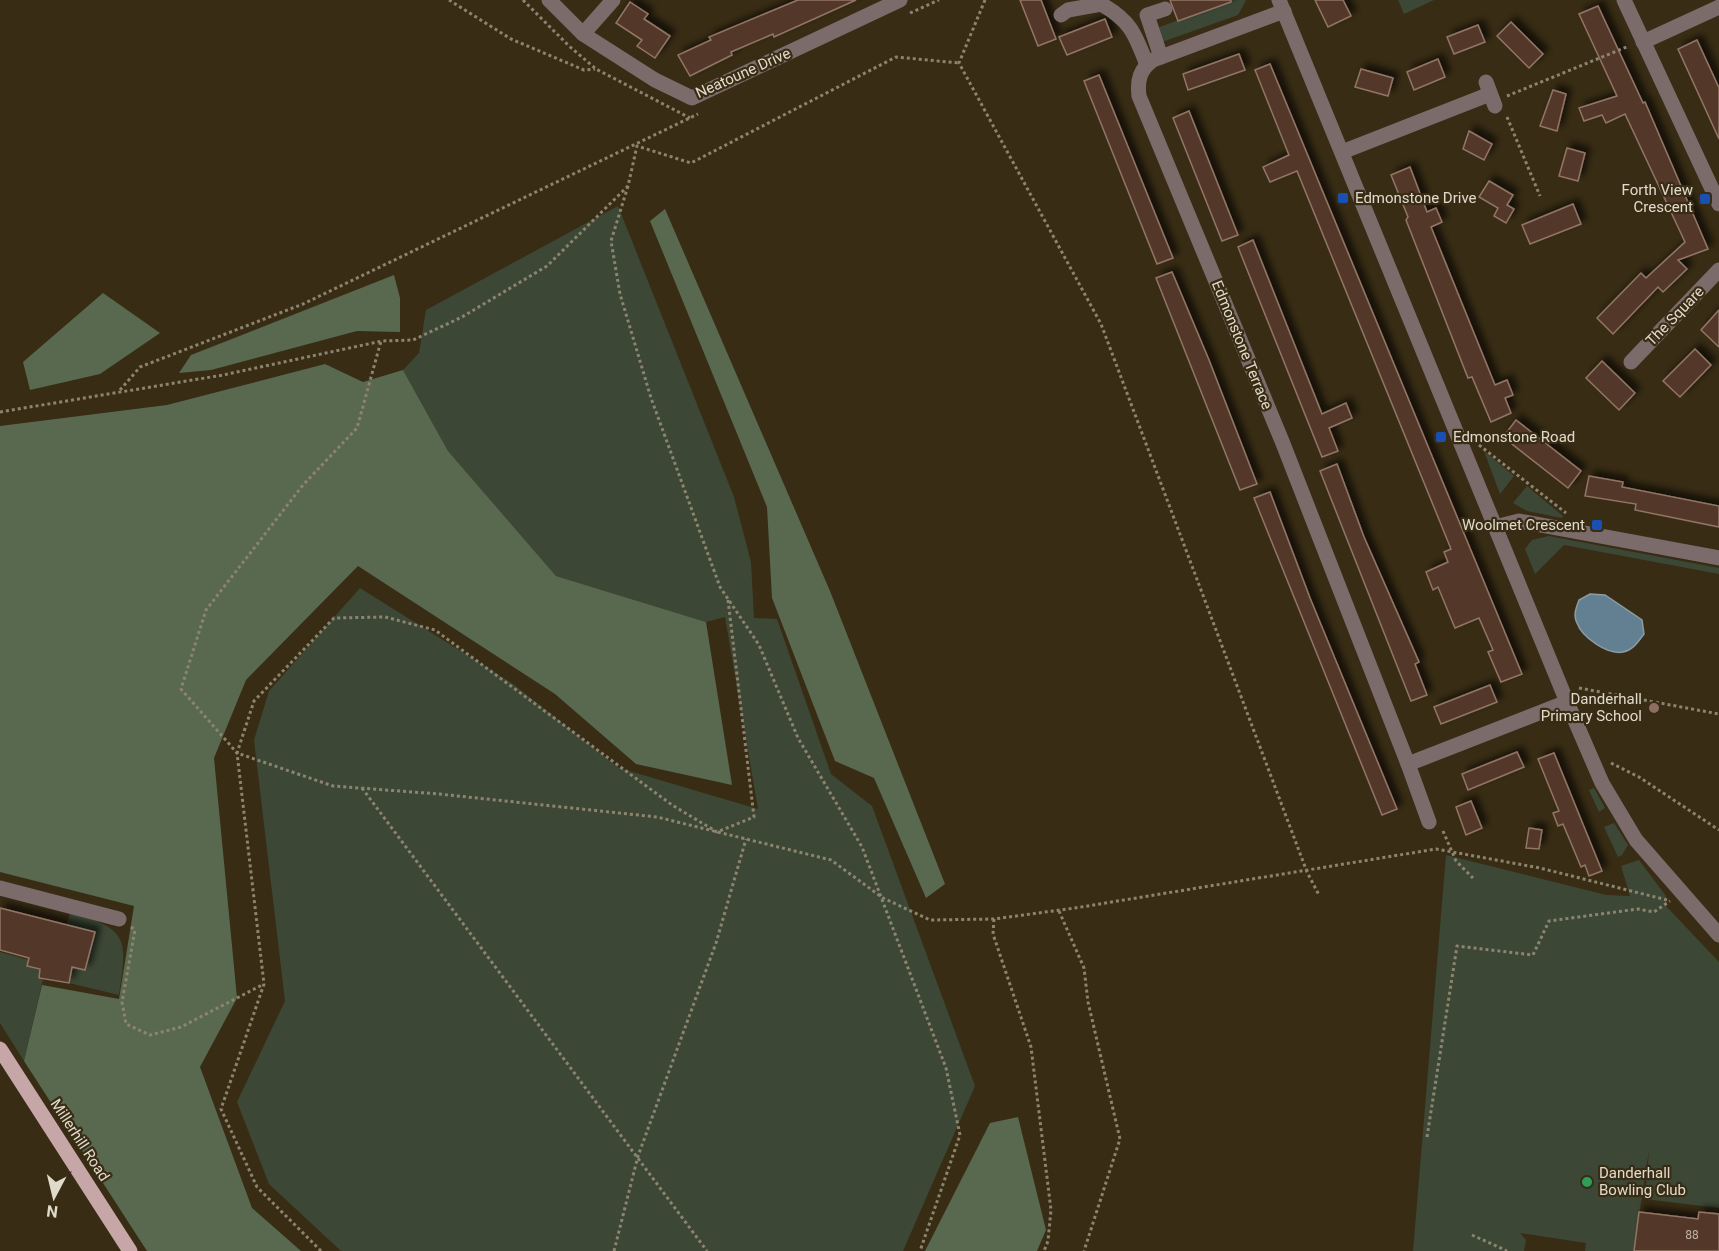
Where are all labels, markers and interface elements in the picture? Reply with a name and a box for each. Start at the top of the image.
street label: Neatoune Drive [693,44,793,102]
place label: Forth View Crescent [1622,181,1693,216]
place label: Edmonstone Drive [1355,189,1477,207]
marker: Edmonstone Drive [1336,191,1350,205]
marker: Forth View Crescent [1698,192,1712,206]
street label: Edmonstone Terrace [1208,278,1276,412]
street label: The Square [1642,283,1708,349]
place label: Edmonstone Road [1453,428,1575,446]
marker: Edmonstone Road [1434,430,1448,444]
place label: Woolmet Crescent [1462,516,1585,534]
marker: Woolmet Crescent [1590,518,1604,532]
place label: Danderhall Primary School [1541,690,1642,725]
marker: Danderhall Primary School [1647,701,1661,715]
street label: Millerhill Road [47,1096,113,1184]
place label: Danderhall Bowling Club [1599,1164,1686,1199]
north arrow [24,1167,84,1227]
marker: Danderhall Bowling Club [1580,1175,1594,1189]
text: N [45,1201,59,1222]
house number: 88 [1685,1228,1699,1242]

